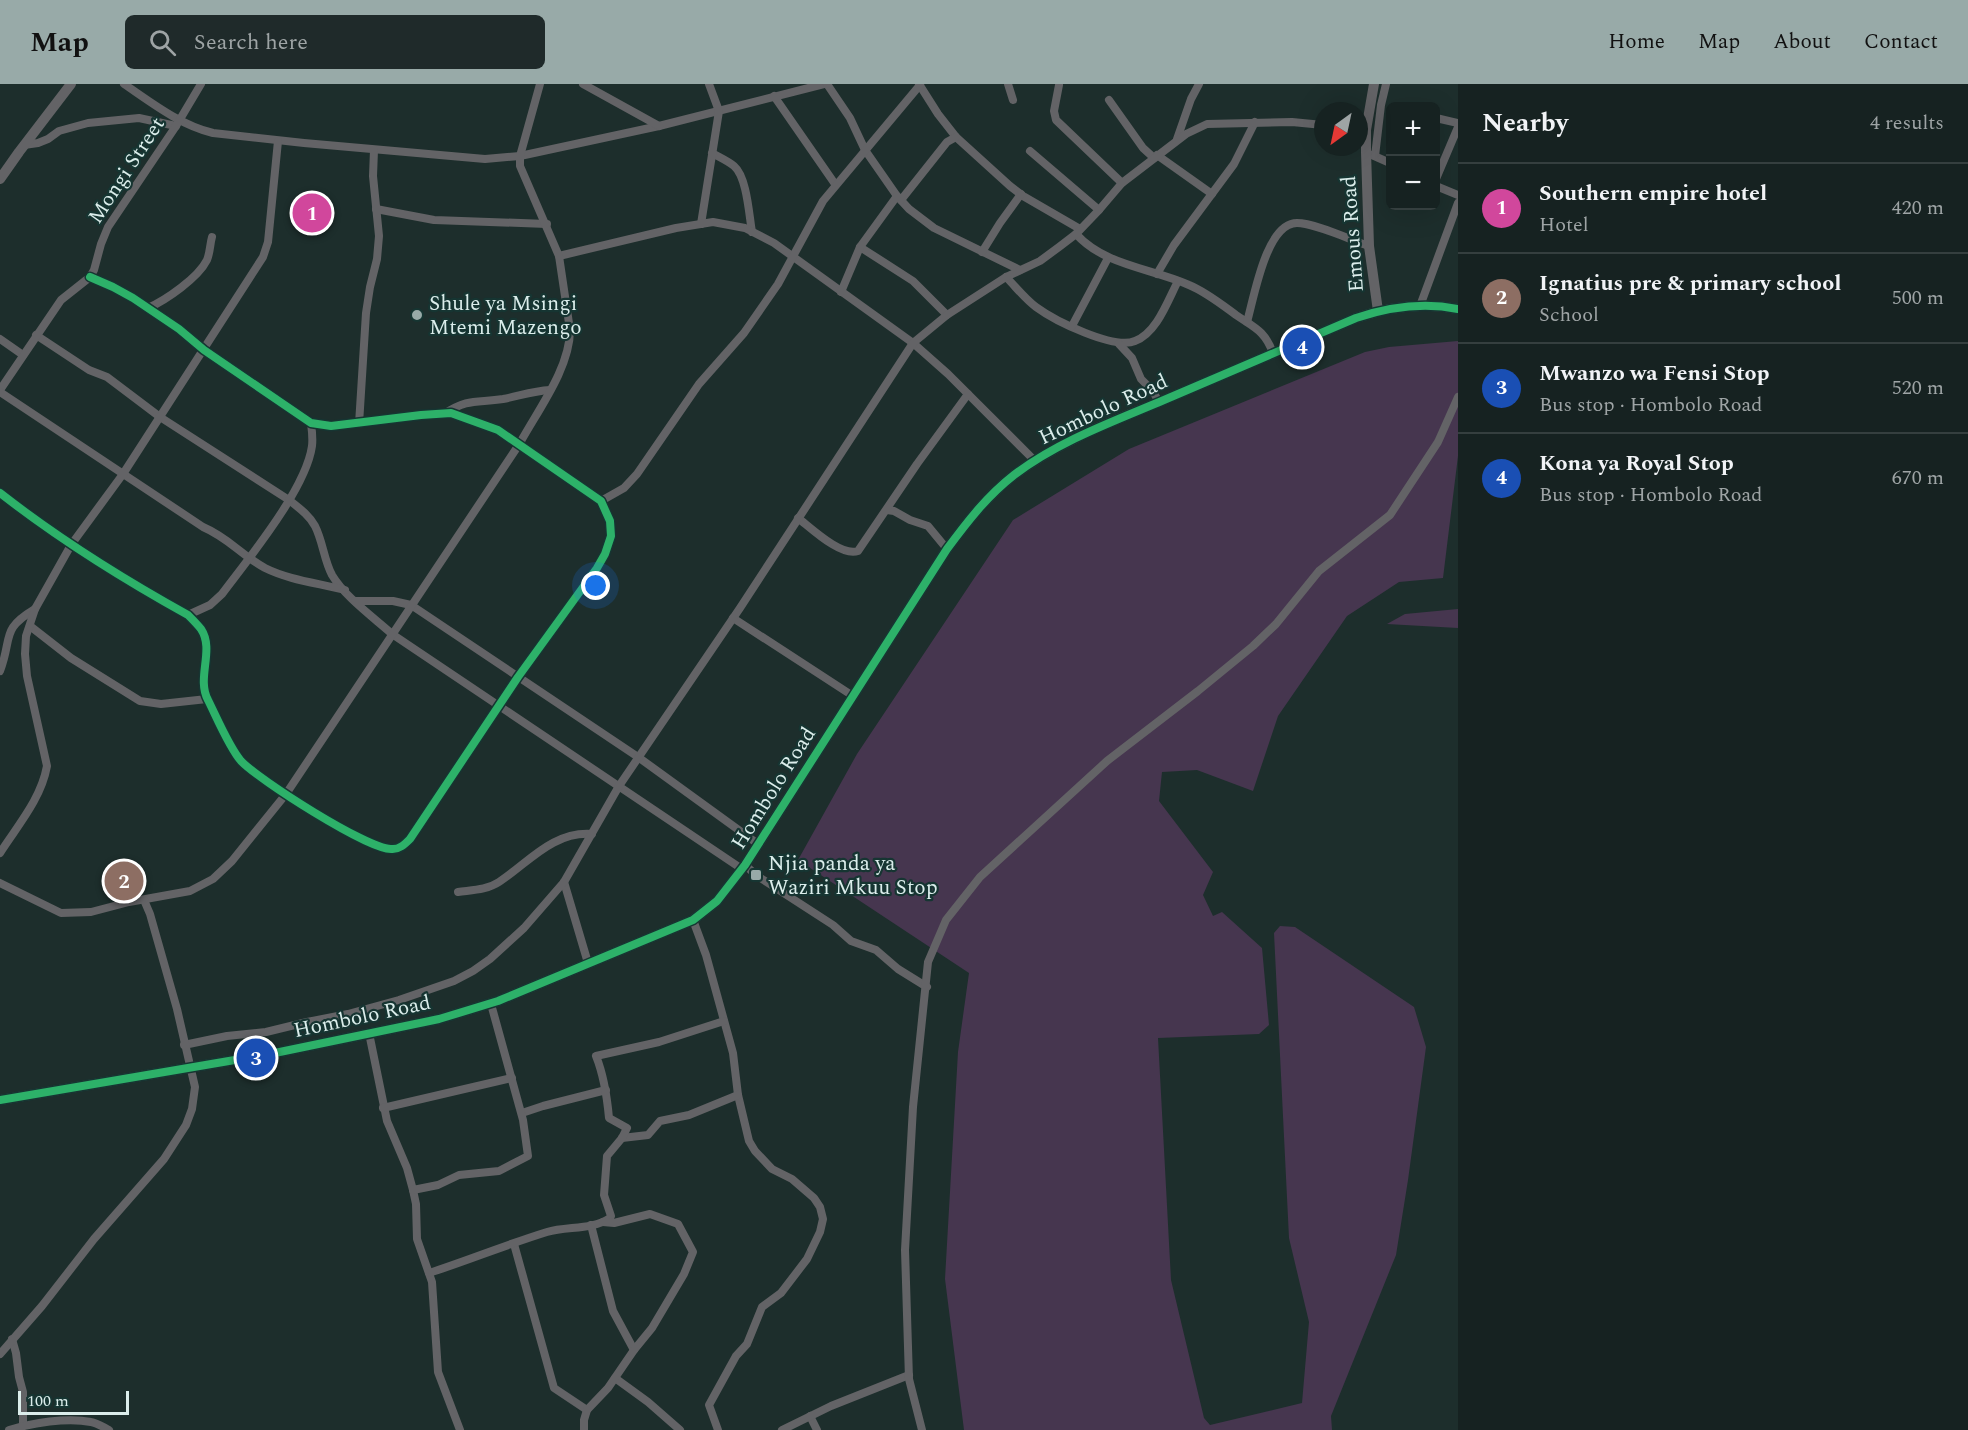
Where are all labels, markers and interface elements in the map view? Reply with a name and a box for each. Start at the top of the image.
search box [125,15,545,69]
text: Map [30,21,89,64]
icon: search [146,26,179,59]
text: Search here [194,26,308,59]
text: Home [1608,26,1665,58]
text: Map [1698,26,1740,58]
text: About [1773,26,1831,58]
text: Contact [1864,26,1938,58]
north arrow [1314,102,1368,156]
map controls [1386,102,1440,210]
button: + [1386,102,1440,156]
text: Nearby [1482,103,1568,143]
text: 4 results [1870,108,1944,138]
street label: Mongi Street [80,111,173,230]
button: − [1386,156,1440,210]
street label: Emous Road [1333,175,1373,293]
text: Southern empire hotel [1539,177,1767,210]
pin: 1 [292,190,332,236]
text: 1 [1496,193,1507,223]
text: 420 m [1892,193,1944,223]
text: Hotel [1539,210,1589,240]
text: Ignatius pre & primary school [1539,267,1841,300]
text: 2 [1496,283,1507,313]
text: 500 m [1892,283,1944,313]
place label: Shule ya Msingi Mtemi Mazengo [429,288,582,344]
text: School [1539,300,1599,330]
marker: Shule ya Msingi Mtemi Mazengo [410,308,424,322]
pin: 4 [1282,324,1322,370]
text: Mwanzo wa Fensi Stop [1539,357,1770,390]
street label: Hombolo Road [1033,366,1173,454]
text: 3 [1496,373,1507,403]
text: 520 m [1892,373,1944,403]
text: Bus stop · Hombolo Road [1539,390,1763,420]
text: Kona ya Royal Stop [1539,447,1734,480]
text: 4 [1496,463,1507,493]
text: 670 m [1892,463,1944,493]
text: Bus stop · Hombolo Road [1539,480,1763,510]
your location [581,571,610,600]
street label: Hombolo Road [723,721,824,856]
place label: Njia panda ya Waziri Mkuu Stop [768,848,938,904]
pin: 2 [104,858,144,904]
marker: Njia panda ya Waziri Mkuu Stop [749,868,763,882]
street label: Hombolo Road [291,987,434,1047]
pin: 3 [236,1036,276,1080]
scale bar [18,1388,129,1416]
text: 100 m [27,1389,69,1413]

